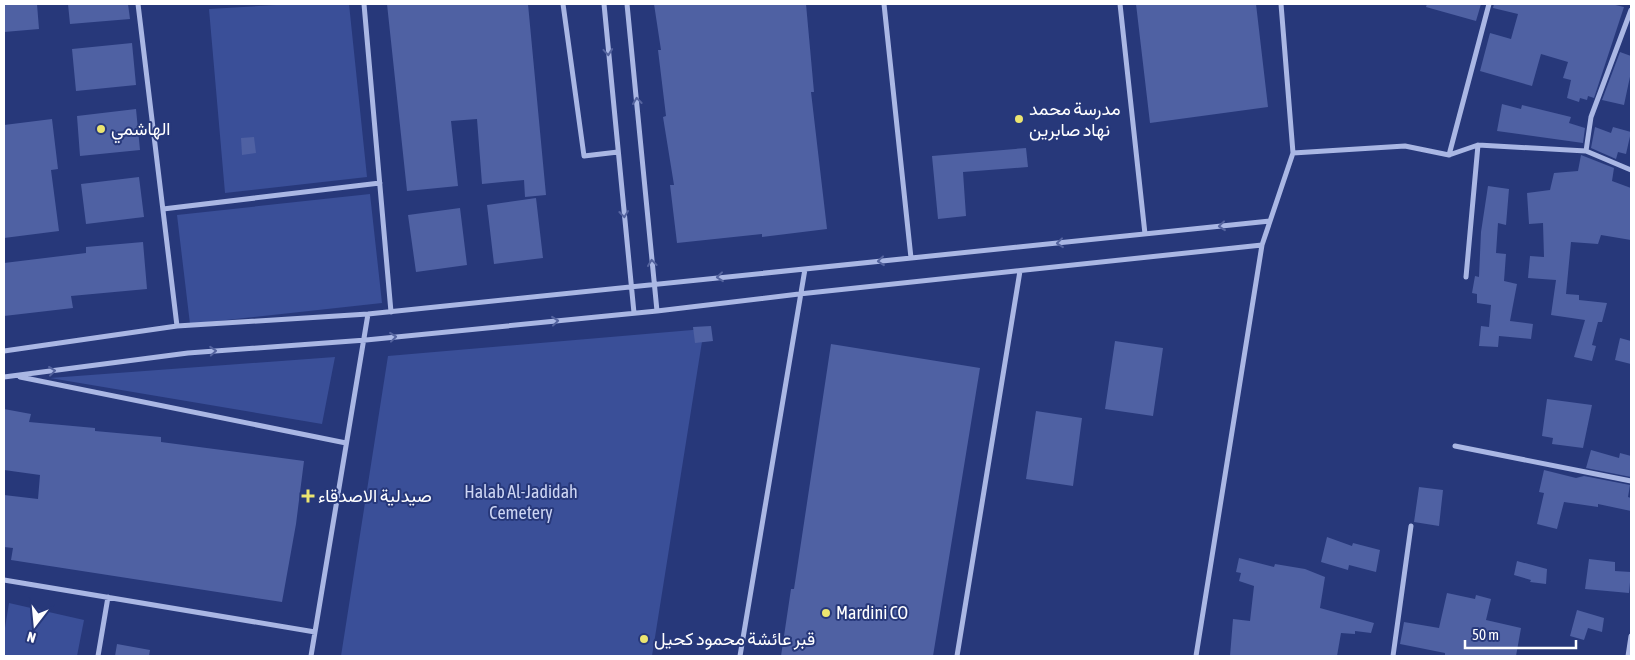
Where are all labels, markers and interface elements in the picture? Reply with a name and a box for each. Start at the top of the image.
one-way arrow [603,49,614,57]
one-way arrow [631,97,642,105]
place label: مدرسة محمد نهاد صابرين [1029,98,1121,141]
marker: مدرسة محمد نهاد صابرين [1013,113,1025,125]
place label: الهاشمي [111,118,171,144]
marker: الهاشمي [95,123,107,135]
one-way arrow [618,210,629,218]
one-way arrow [1218,220,1226,231]
one-way arrow [1056,237,1064,248]
one-way arrow [877,255,885,266]
one-way arrow [647,259,658,267]
one-way arrow [715,272,723,283]
one-way arrow [551,316,559,327]
one-way arrow [389,332,397,343]
one-way arrow [210,346,218,357]
one-way arrow [48,366,56,377]
park label: Halab Al-Jadidah Cemetery [464,481,578,523]
place label: صيدلية الاصدقاء [318,485,432,506]
marker: صيدلية الاصدقاء [302,490,314,502]
north arrow [10,600,60,650]
place label: Mardini CO [836,602,908,623]
marker: Mardini CO [820,607,832,619]
scale bar [1465,618,1576,650]
text: 50 m [1472,626,1499,643]
place label: قبر عائشة محمود كحيل [654,628,815,650]
text: N [25,629,38,646]
marker: قبر عائشة محمود كحيل [638,633,650,645]

